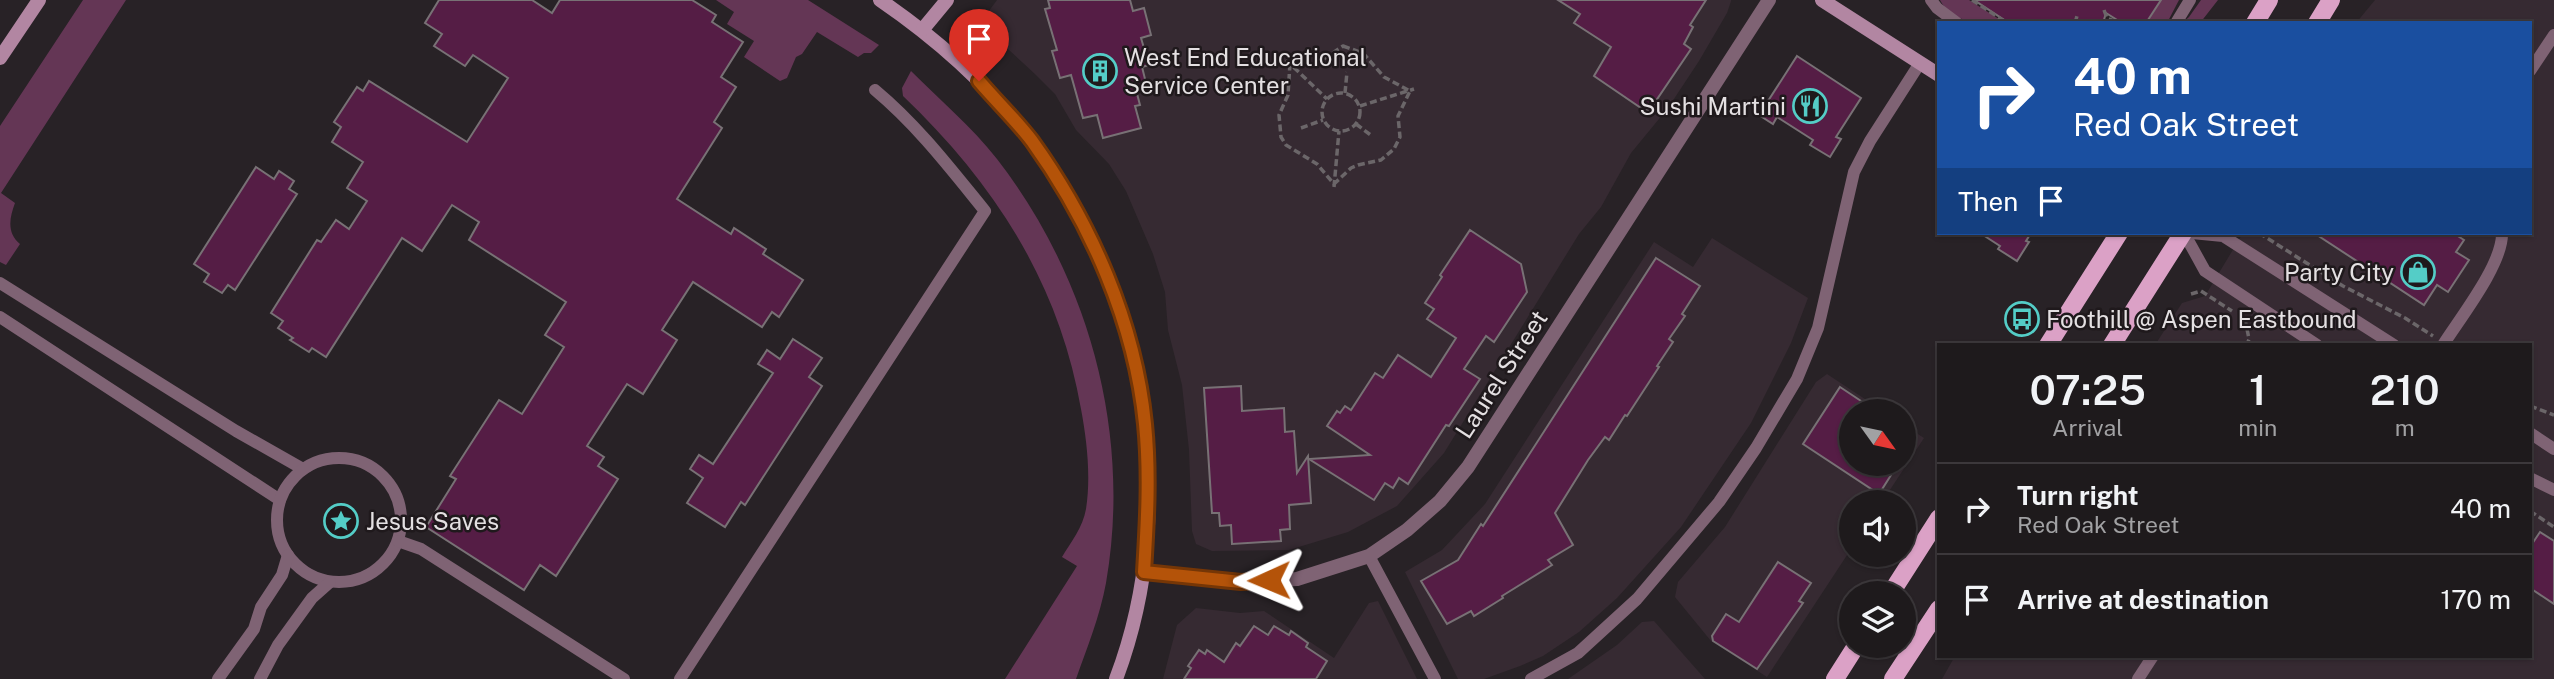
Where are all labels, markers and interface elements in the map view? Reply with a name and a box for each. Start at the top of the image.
pin [949,9,1009,81]
icon: arrive [960,20,998,58]
place label: West End Educational Service Center [1124,43,1367,99]
text: 40 m [2073,47,2192,105]
icon: right [1958,49,2049,140]
building icon: West End Educational Service Center [1081,52,1119,90]
restaurant icon: Sushi Martini [1791,87,1829,125]
place label: Sushi Martini [1640,92,1786,120]
text: Red Oak Street [2073,106,2299,143]
icon: arrive [2032,182,2070,220]
text: Then [1958,186,2018,217]
shop icon: Party City [2399,253,2437,291]
place label: Party City [2284,258,2394,286]
bus stop icon: Foothill @ Aspen Eastbound [2003,300,2041,338]
street label: Laurel Street [1449,305,1553,443]
place label: Foothill @ Aspen Eastbound [2046,305,2357,333]
text: 07:25 [2029,365,2146,414]
text: 1 [2249,365,2267,414]
text: 210 [2370,365,2440,414]
north arrow [1839,399,1916,476]
map controls [1839,399,1916,658]
text: Arrival [2052,414,2123,441]
text: min [2238,414,2277,441]
text: m [2395,414,2415,441]
text: Turn right [2017,480,2139,511]
button: sound [1839,490,1916,567]
icon: right [1958,490,1996,528]
text: 40 m [2450,493,2511,524]
place icon: Jesus Saves [322,502,360,540]
place label: Jesus Saves [366,507,499,535]
text: Red Oak Street [2017,511,2180,538]
position arrow [1232,543,1306,617]
button: layers [1839,581,1916,658]
icon: arrive [1958,581,1996,619]
text: Arrive at destination [2017,584,2269,615]
text: 170 m [2441,584,2511,615]

